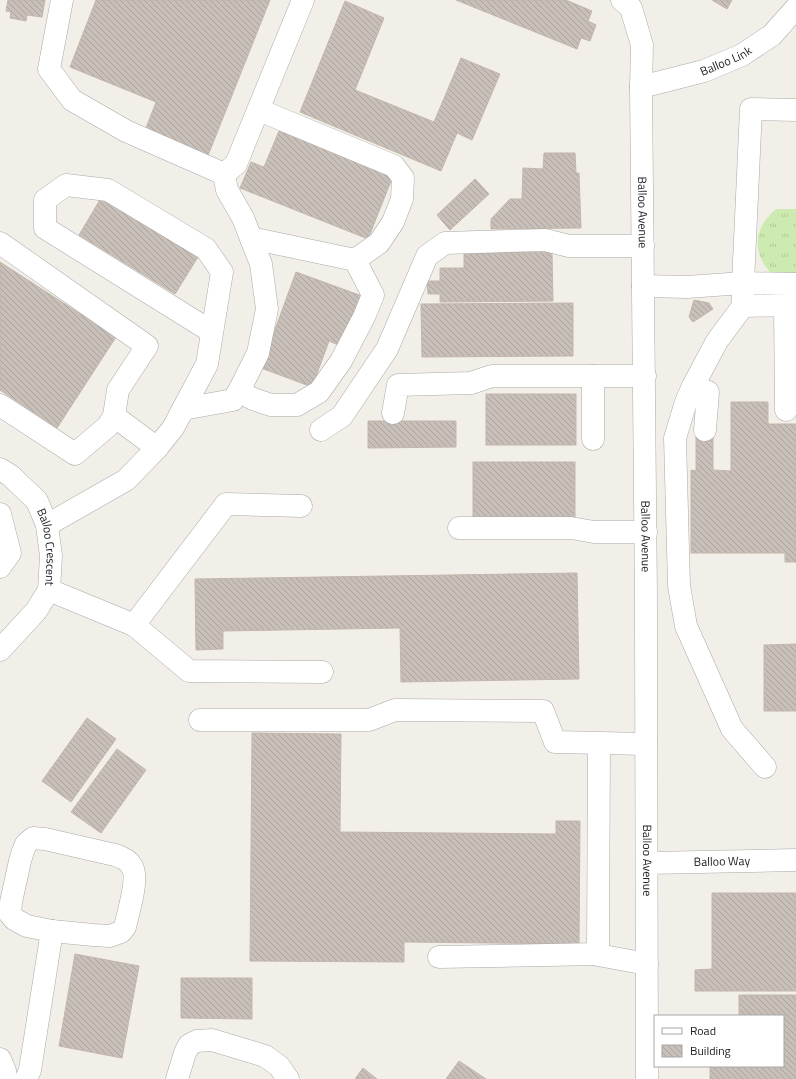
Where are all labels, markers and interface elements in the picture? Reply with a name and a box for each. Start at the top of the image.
street label: Balloo Link [697,41,756,81]
street label: Balloo Avenue [633,176,653,248]
street label: Balloo Avenue [636,500,656,572]
street label: Balloo Crescent [32,505,61,587]
street label: Balloo Avenue [638,824,657,896]
street label: Balloo Way [694,851,751,871]
legend [654,1015,784,1067]
text: Road [690,1021,716,1040]
text: Building [690,1041,731,1060]

